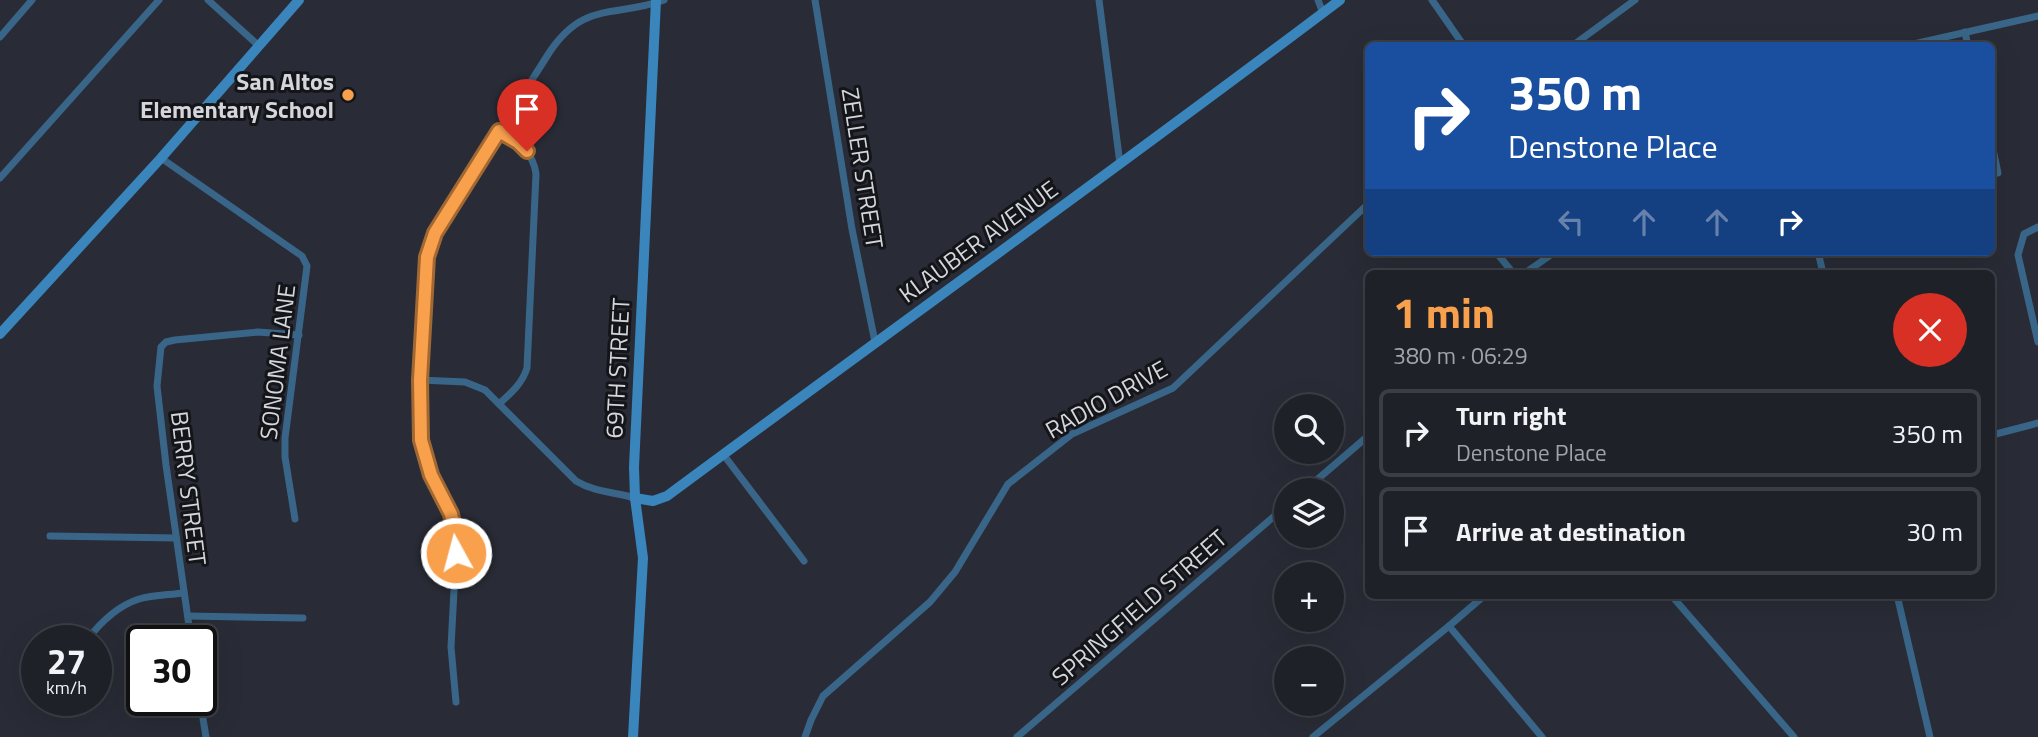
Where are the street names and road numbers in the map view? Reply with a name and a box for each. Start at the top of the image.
street label: ZELLER STREET [833,85,894,251]
street label: KLAUBER AVENUE [891,171,1065,311]
street label: SONOMA LANE [250,282,304,442]
street label: 69TH STREET [595,297,639,439]
street label: RADIO DRIVE [1038,351,1174,447]
street label: BERRY STREET [162,409,216,567]
street label: SPRINGFIELD STREET [1043,520,1235,694]

